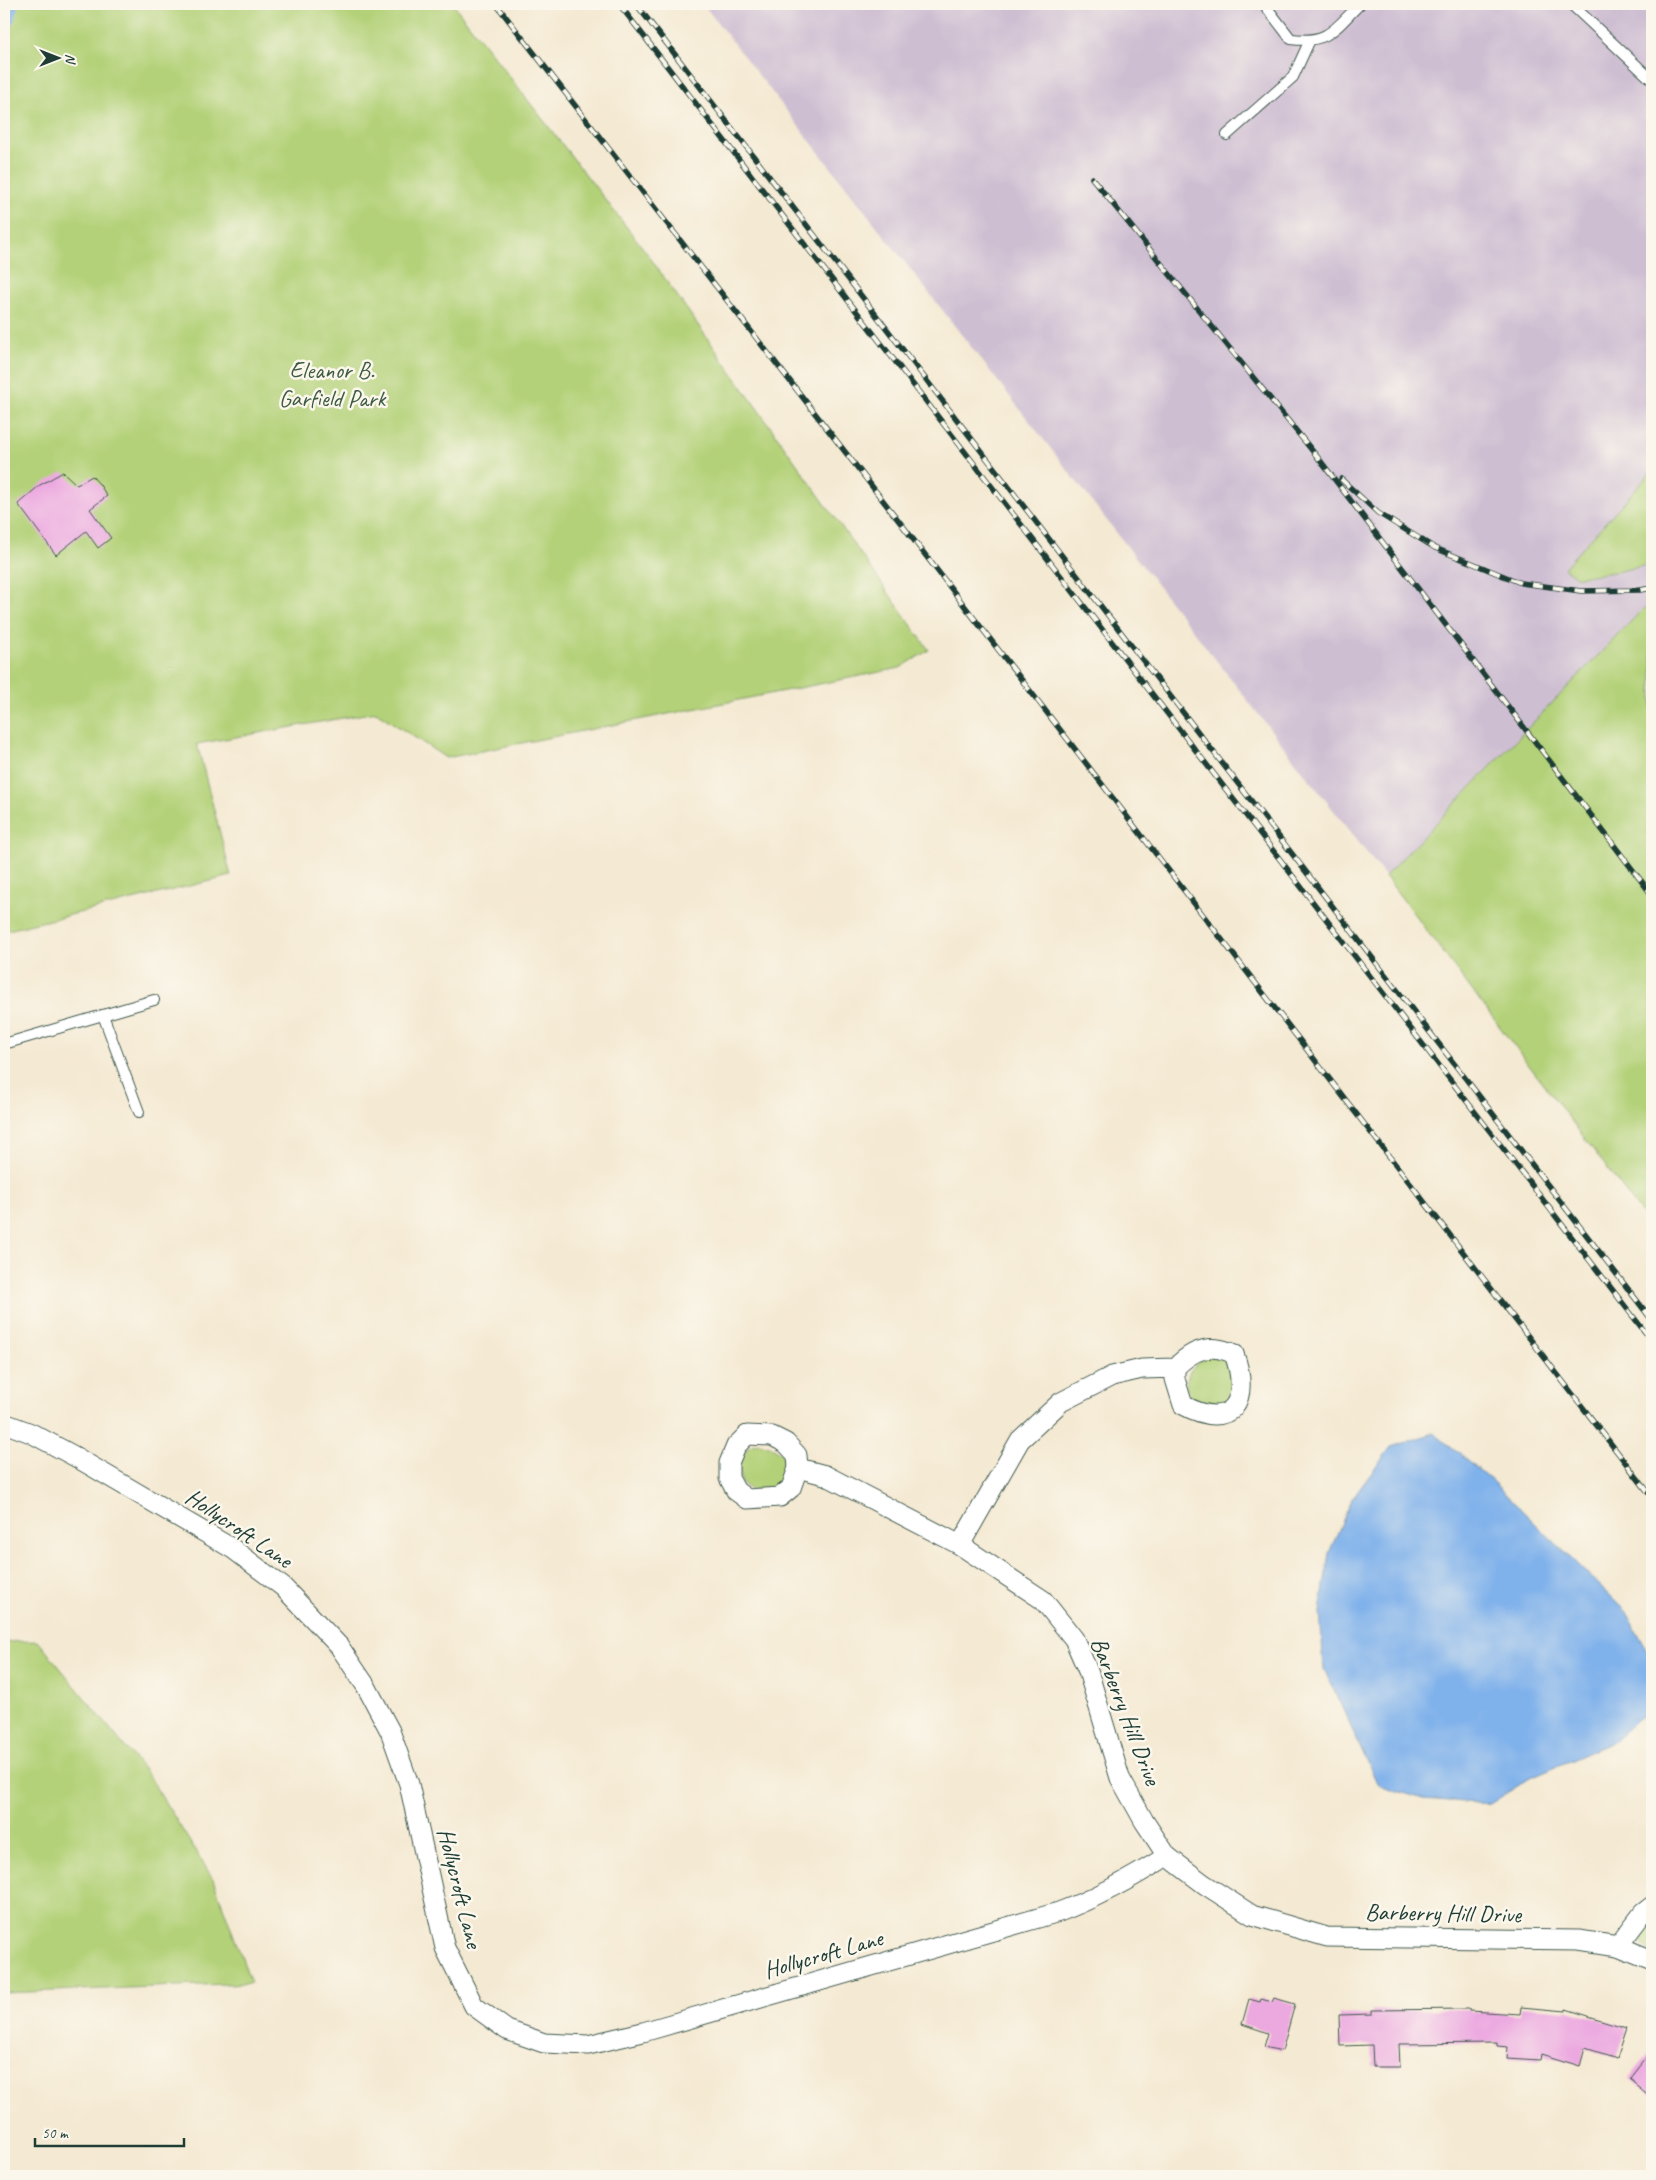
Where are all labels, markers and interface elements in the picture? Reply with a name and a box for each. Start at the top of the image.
north arrow [32,32,82,82]
text: N [62,54,79,65]
park label: Eleanor B. Garfield Park [279,355,387,413]
street label: Hollycroft Lane [180,1481,300,1576]
street label: Barberry Hill Drive [1084,1633,1169,1791]
street label: Hollycroft Lane [431,1825,490,1953]
street label: Barberry Hill Drive [1365,1897,1523,1929]
street label: Hollycroft Lane [760,1922,888,1985]
scale bar [35,2115,184,2147]
text: 50 m [42,2124,69,2143]

